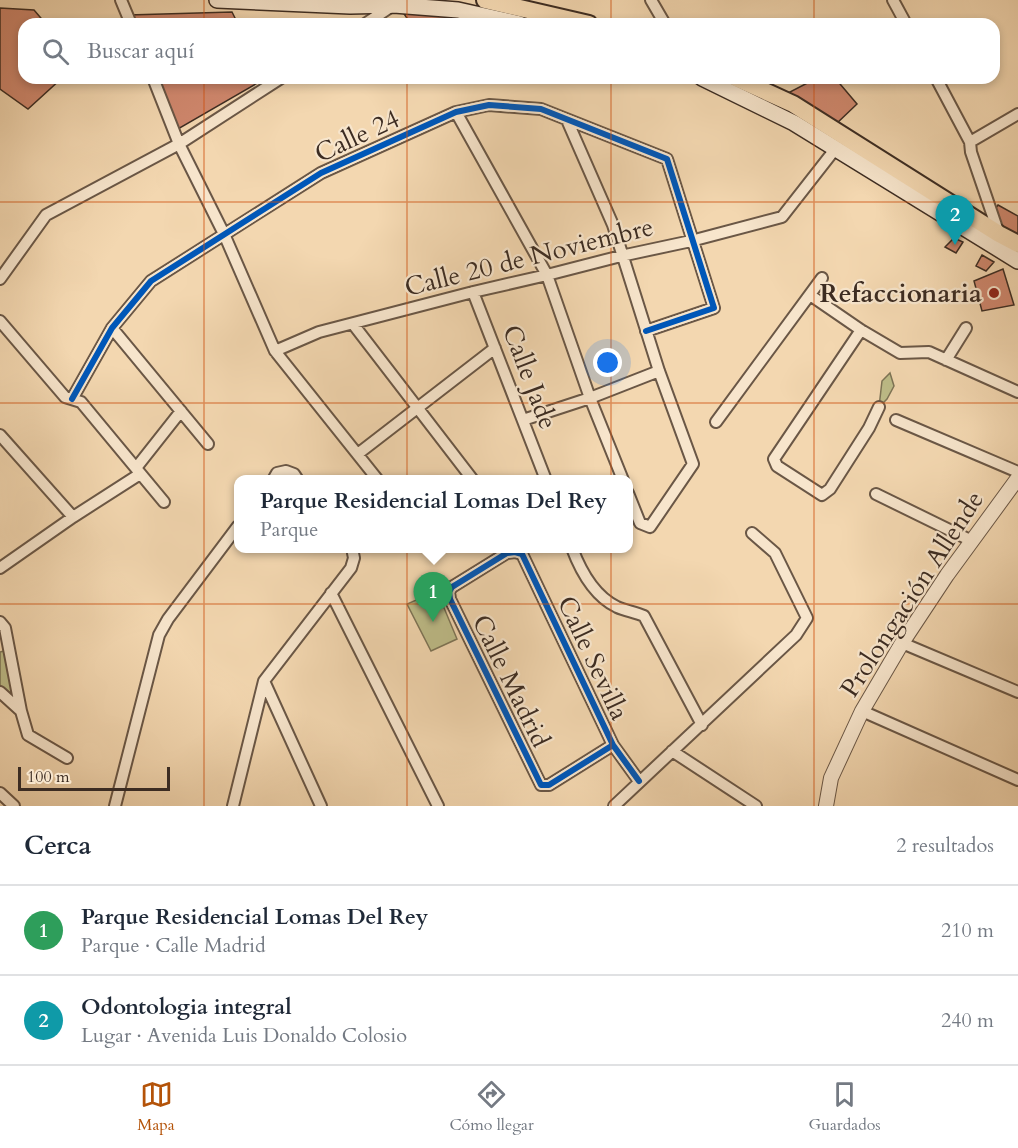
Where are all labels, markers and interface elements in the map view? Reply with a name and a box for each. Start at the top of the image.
search box [18,18,1000,84]
icon: search [39,35,72,68]
text: Buscar aquí [87,36,194,66]
street label: Calle 24 [309,101,405,171]
pin: 2 [936,196,974,245]
street label: Calle 20 de Noviembre [401,209,657,305]
place label: Refaccionaria [820,276,982,311]
marker: Refaccionaria [987,286,1001,300]
street label: Calle Jade [494,320,566,434]
your location [593,348,622,377]
popup [234,475,633,553]
street label: Prolongación Allende [832,484,992,704]
text: Parque Residencial Lomas Del Rey [260,486,607,516]
text: Parque [260,516,318,543]
pin: 1 [414,572,452,622]
street label: Calle Sevilla [549,590,637,726]
street label: Calle Madrid [464,609,558,753]
scale bar [18,764,170,792]
text: 100 m [27,766,69,788]
text: Cerca [24,828,91,863]
text: 2 resultados [896,832,994,859]
text: Parque Residencial Lomas Del Rey [81,902,428,932]
text: 1 [38,917,49,944]
text: 210 m [941,917,994,944]
text: Parque · Calle Madrid [81,932,266,959]
text: Odontologia integral [81,992,292,1022]
text: 2 [38,1007,49,1034]
text: 240 m [941,1007,994,1034]
text: Lugar · Avenida Luis Donaldo Colosio [81,1022,407,1049]
tab: Mapa [137,1078,175,1136]
tab: Cómo llegar [449,1078,534,1136]
tab: Guardados [809,1078,881,1136]

